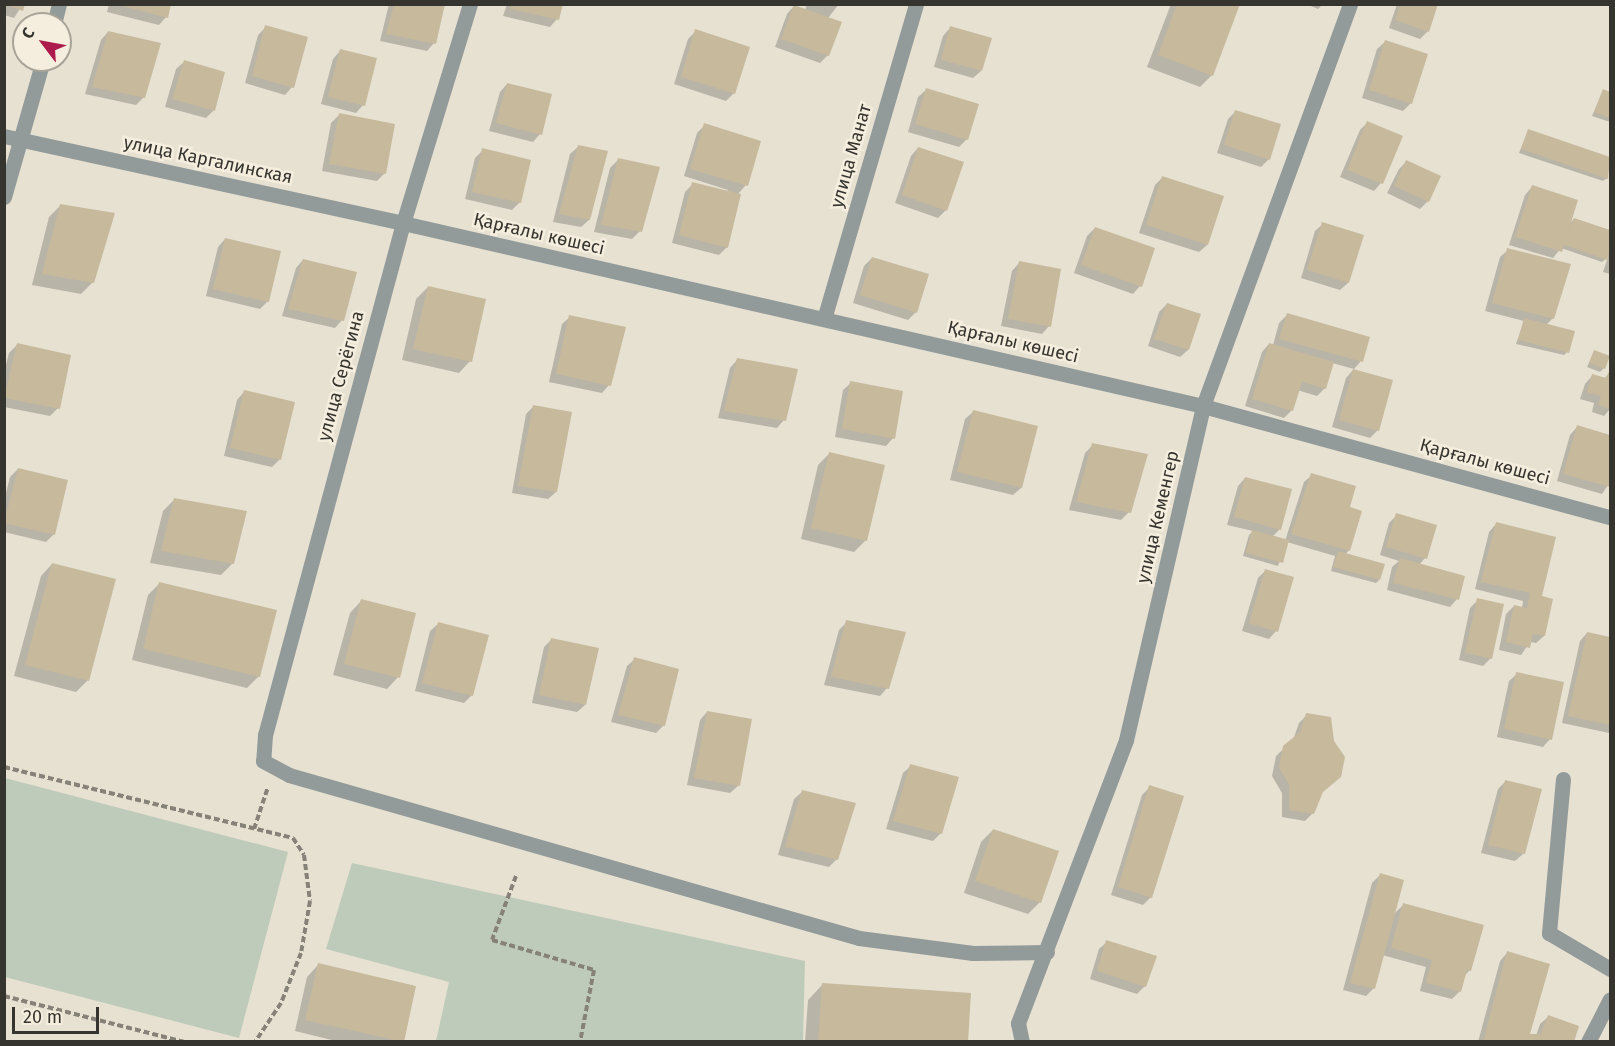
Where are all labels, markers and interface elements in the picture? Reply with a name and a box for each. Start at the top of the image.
north arrow [12,12,72,72]
text: С [18,24,38,42]
street label: улица Манат [826,102,876,210]
street label: улица Каргалинская [122,132,294,188]
street label: Қарғалы көшесі [471,208,607,260]
street label: улица Серёгина [313,309,369,443]
street label: Қарғалы көшесі [945,316,1081,368]
street label: Қарғалы көшесі [1417,434,1553,490]
street label: улица Кеменгер [1132,449,1184,585]
scale bar [15,995,102,1033]
text: 20 m [23,1006,62,1028]

